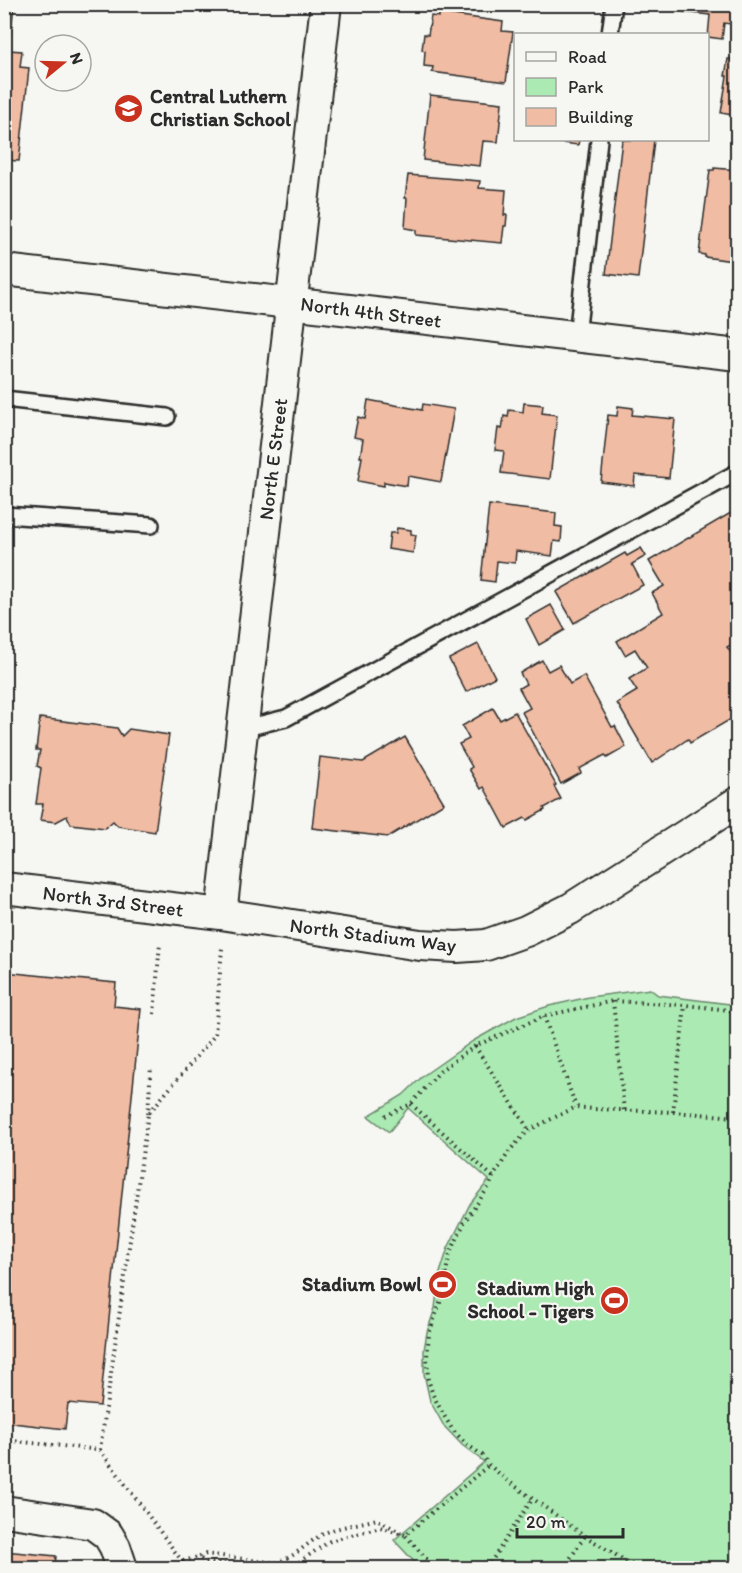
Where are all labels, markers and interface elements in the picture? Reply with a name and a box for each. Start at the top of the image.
north arrow [33,33,93,93]
legend [514,33,709,141]
text: Road [568,46,607,68]
text: N [66,50,87,66]
text: Park [568,76,603,98]
place label: Central Luthern Christian School [150,84,291,131]
school or university icon: Central Luthern Christian School [113,92,145,124]
text: Building [568,106,634,128]
street label: North 4th Street [299,291,443,333]
street label: North E Street [254,397,292,521]
street label: North 3rd Street [41,880,185,922]
street label: North Stadium Way [288,913,458,957]
sports icon: Stadium Bowl [427,1268,459,1300]
place label: Stadium Bowl [302,1272,422,1296]
place label: Stadium High School - Tigers [467,1276,595,1324]
sports icon: Stadium High School - Tigers [599,1284,631,1316]
scale bar [517,1501,624,1539]
text: 20 m [526,1511,566,1533]

